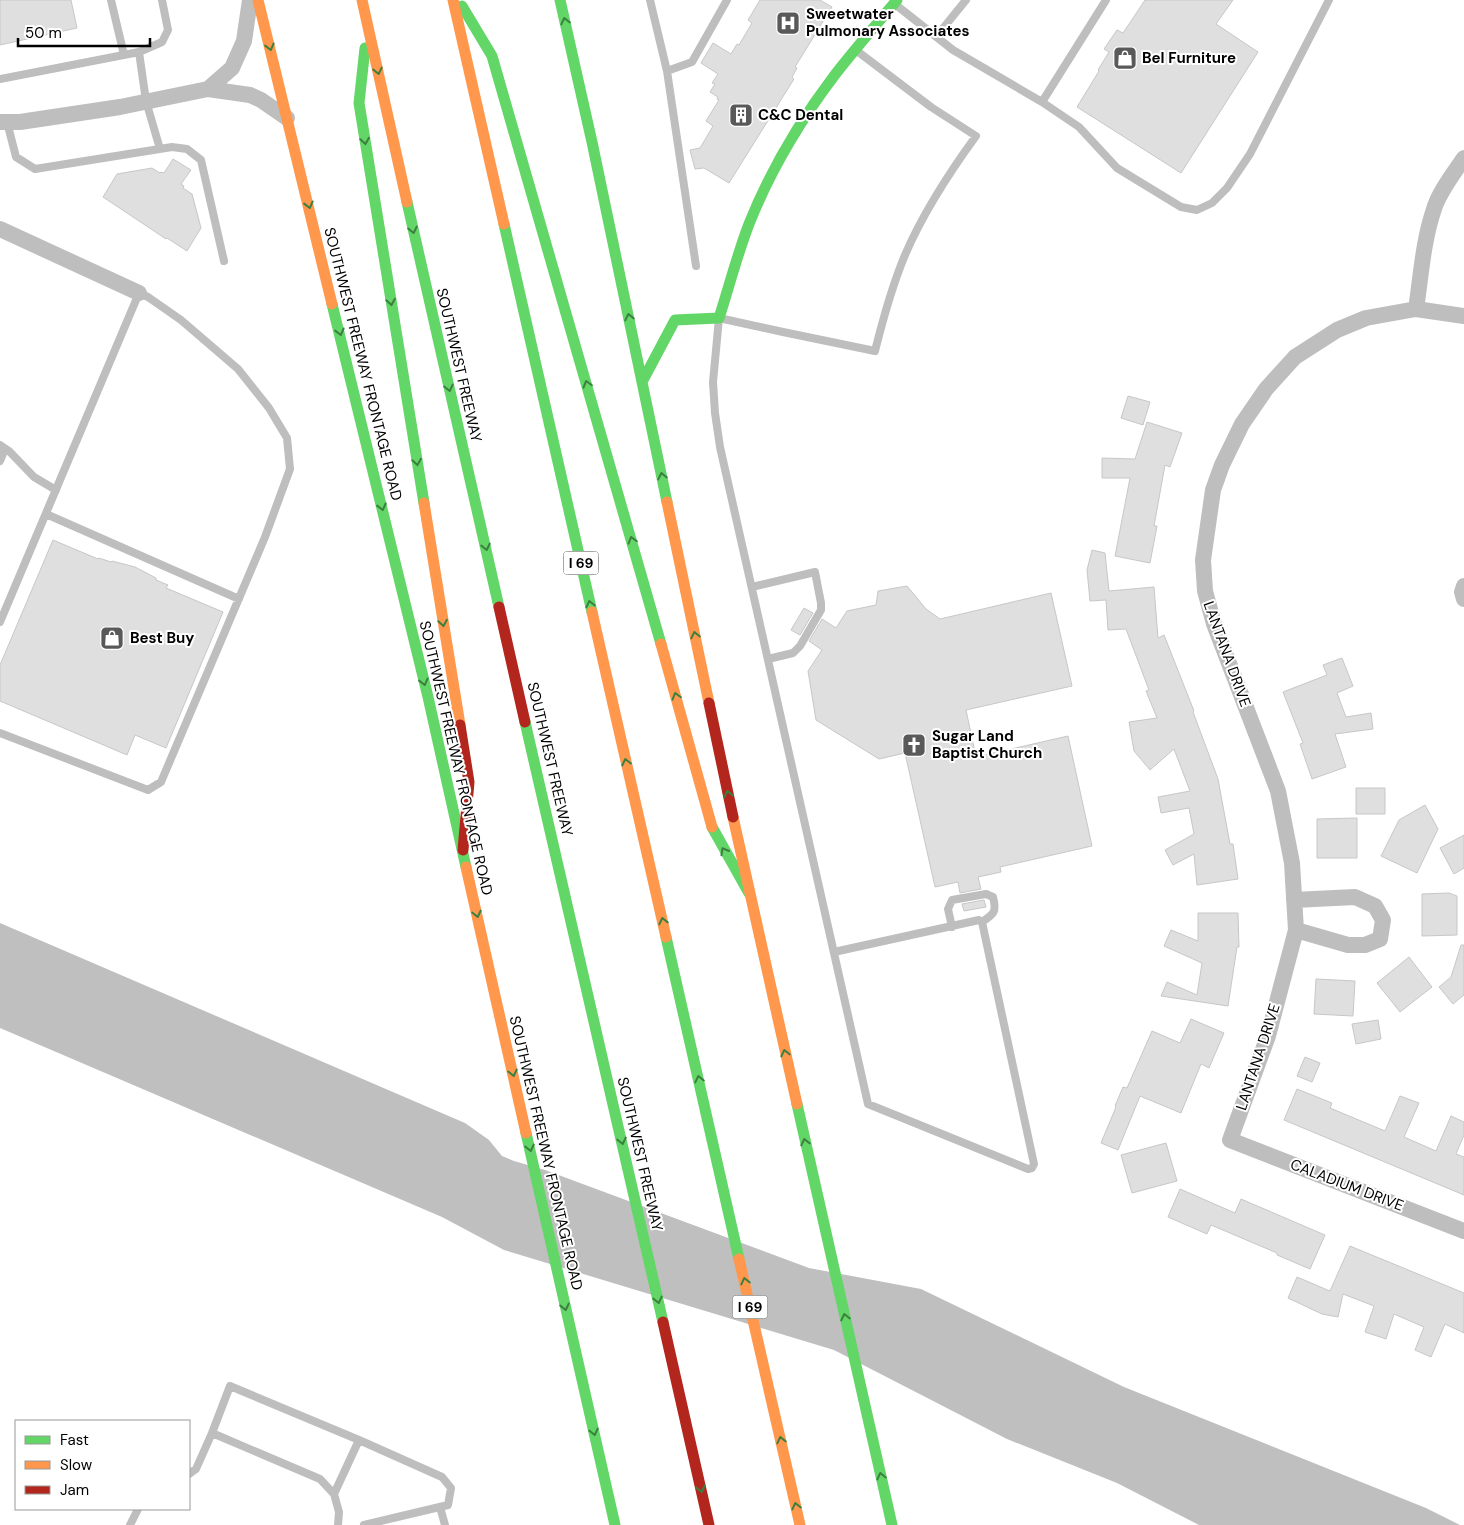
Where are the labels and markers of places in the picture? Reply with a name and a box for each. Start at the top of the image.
place label: Sweetwater Pulmonary Associates [806,4,969,41]
hospital icon: Sweetwater Pulmonary Associates [775,10,801,36]
shop icon: Bel Furniture [1112,45,1138,71]
place label: Bel Furniture [1142,48,1236,68]
building icon: C&C Dental [728,102,754,128]
place label: C&C Dental [758,105,843,125]
shop icon: Best Buy [99,625,125,651]
place label: Best Buy [130,628,194,648]
place label: Sugar Land Baptist Church [932,726,1042,763]
church icon: Sugar Land Baptist Church [901,732,927,758]

